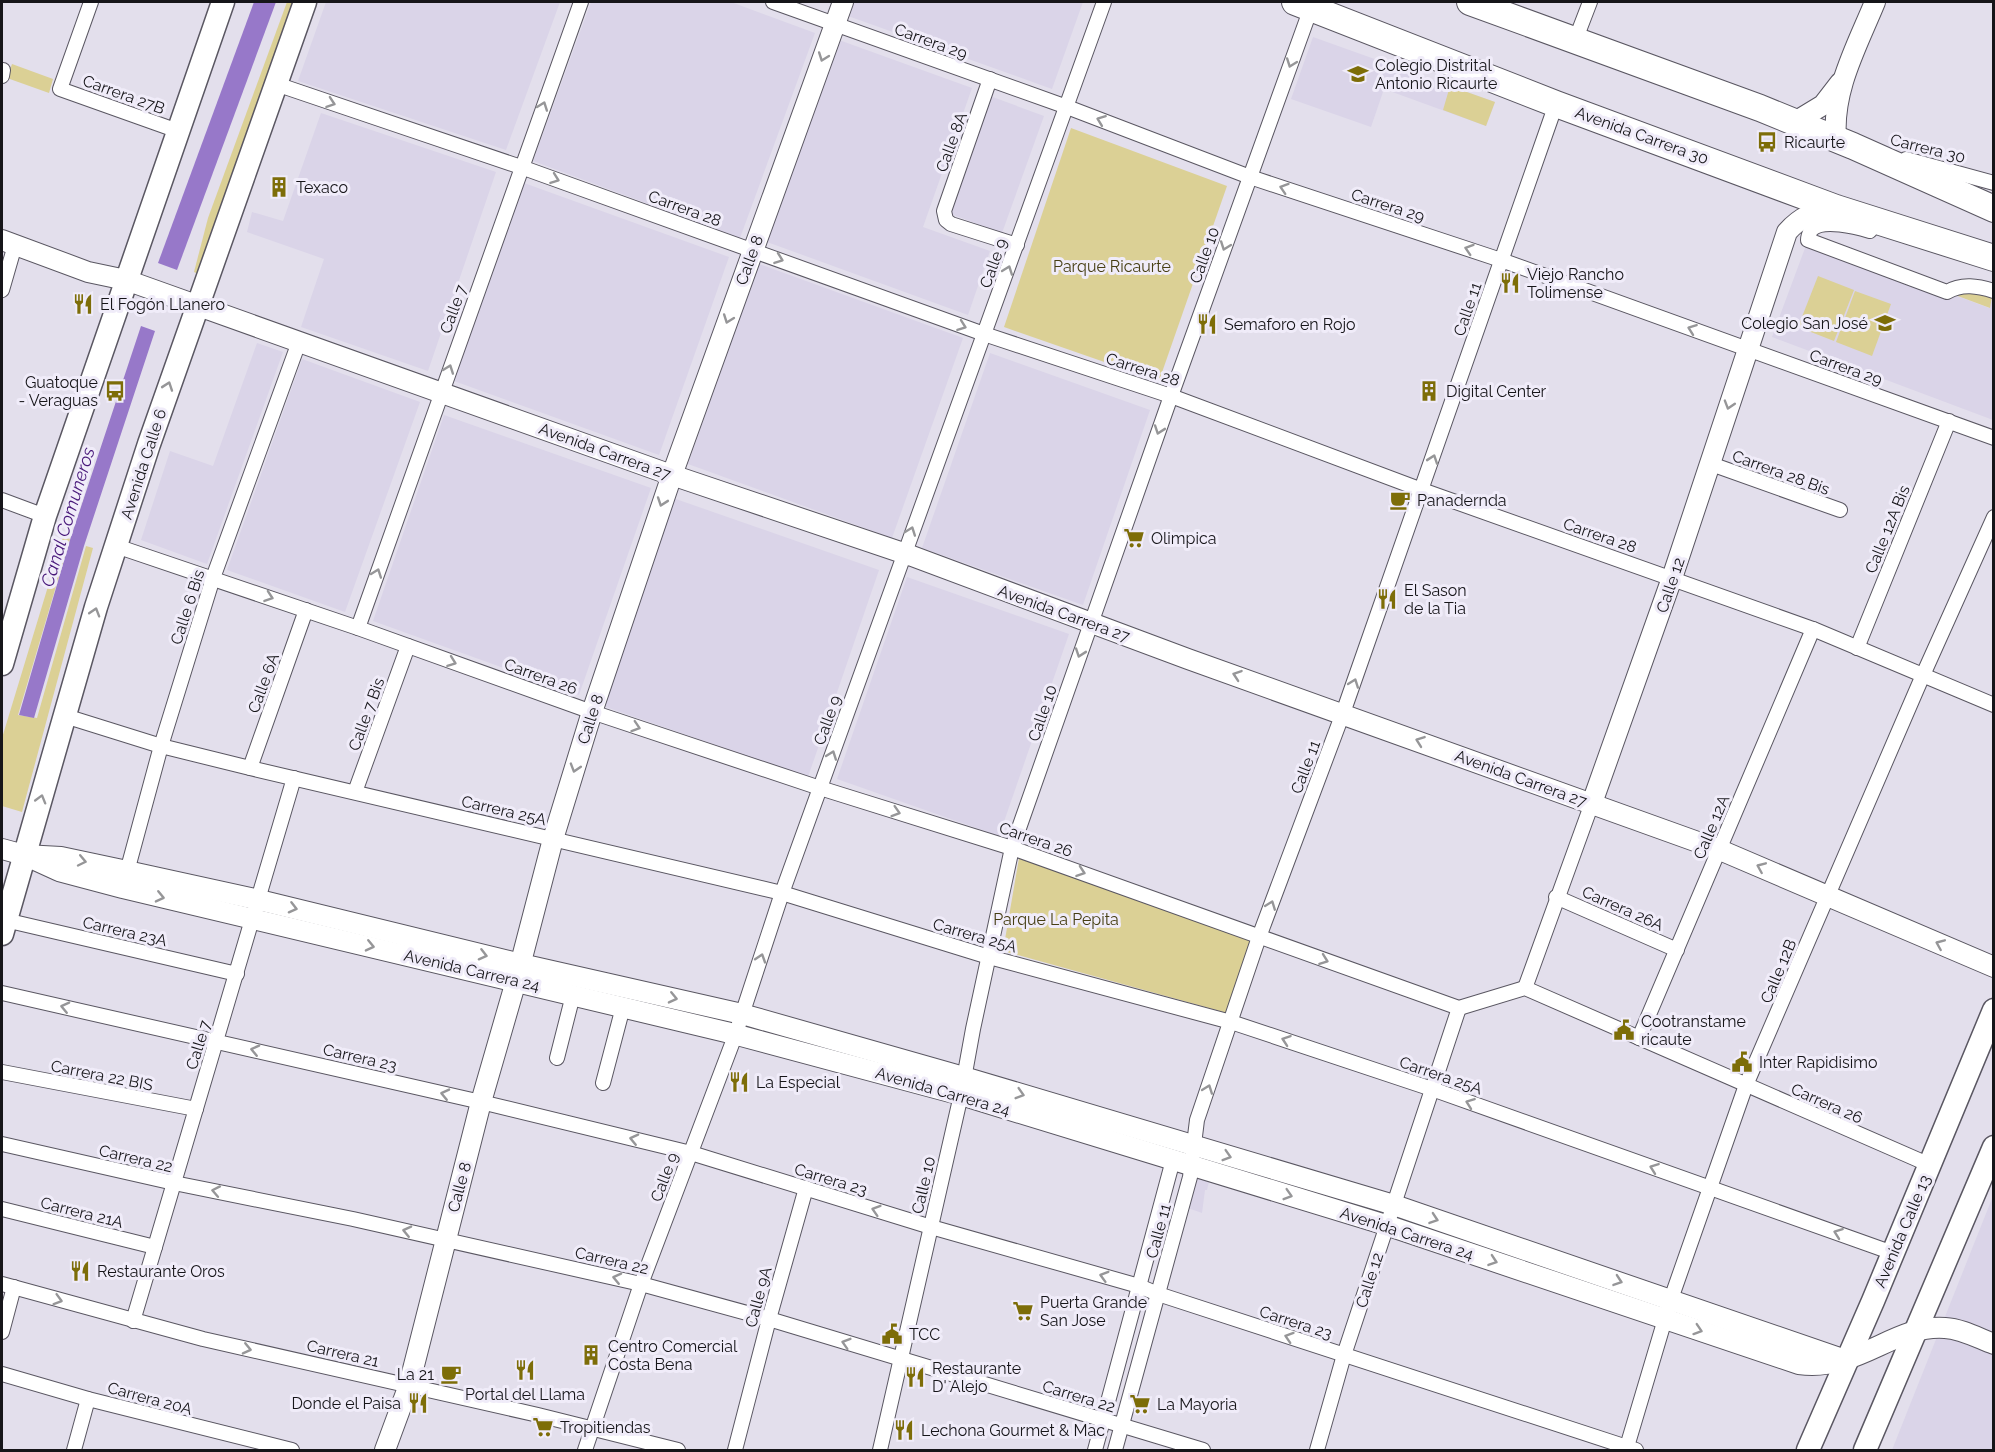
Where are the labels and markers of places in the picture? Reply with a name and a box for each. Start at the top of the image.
place label: Colegio Distrital Antonio Ricaurte [1375,56,1497,93]
school or university icon: Colegio Distrital Antonio Ricaurte [1346,62,1370,86]
bus stop icon: Ricaurte [1755,130,1779,154]
place label: Ricaurte [1784,133,1845,152]
building icon: Texaco [267,175,291,199]
place label: Texaco [296,178,348,197]
place label: Viejo Rancho Tolimense [1527,265,1624,302]
restaurant icon: Viejo Rancho Tolimense [1498,271,1522,295]
restaurant icon: El Fogón Llanero [71,292,95,316]
place label: El Fogón Llanero [100,295,225,314]
school or university icon: Colegio San José [1873,311,1897,335]
restaurant icon: Semaforo en Rojo [1195,312,1219,336]
place label: Colegio San José [1741,314,1868,333]
place label: Semaforo en Rojo [1224,315,1356,334]
place label: Guatoque - Veraguas [18,373,98,410]
bus stop icon: Guatoque - Veraguas [103,379,127,403]
building icon: Digital Center [1417,379,1441,403]
place label: Digital Center [1446,382,1547,401]
cafe icon: Panadernda [1388,488,1412,512]
place label: Panadernda [1417,491,1507,510]
supermarket icon: Olimpica [1122,526,1146,550]
place label: Olimpica [1151,529,1216,548]
place label: El Sason de la Tia [1404,581,1467,618]
restaurant icon: El Sason de la Tia [1375,587,1399,611]
place label: Cootranstame ricaute [1641,1012,1746,1049]
public building icon: Cootranstame ricaute [1612,1018,1636,1042]
public building icon: Inter Rapidisimo [1730,1050,1754,1074]
place label: Inter Rapidisimo [1759,1053,1877,1072]
restaurant icon: La Especial [727,1070,751,1094]
place label: La Especial [756,1073,841,1092]
restaurant icon: Restaurante Oros [68,1259,92,1283]
place label: Restaurante Oros [97,1262,225,1281]
place label: Puerta Grande San Jose [1040,1293,1147,1330]
supermarket icon: Puerta Grande San Jose [1011,1299,1035,1323]
public building icon: TCC [880,1322,904,1346]
place label: TCC [909,1325,940,1344]
place label: Centro Comercial Costa Bena [608,1337,738,1374]
building icon: Centro Comercial Costa Bena [579,1343,603,1367]
restaurant icon: Portal del Llama [513,1358,537,1382]
place label: Restaurante D' Alejo [932,1359,1021,1396]
cafe icon: La 21 [439,1362,463,1386]
place label: La 21 [397,1365,434,1384]
restaurant icon: Restaurante D' Alejo [903,1365,927,1389]
place label: Portal del Llama [465,1385,585,1404]
restaurant icon: Donde el Paisa [406,1391,430,1415]
supermarket icon: La Mayoria [1128,1392,1152,1416]
place label: Donde el Paisa [291,1394,401,1413]
place label: La Mayoria [1157,1395,1237,1414]
supermarket icon: Tropitiendas [531,1415,555,1439]
place label: Tropitiendas [560,1418,651,1437]
restaurant icon: Lechona Gourmet & Mac [892,1418,916,1442]
place label: Lechona Gourmet & Mac [921,1421,1105,1440]

